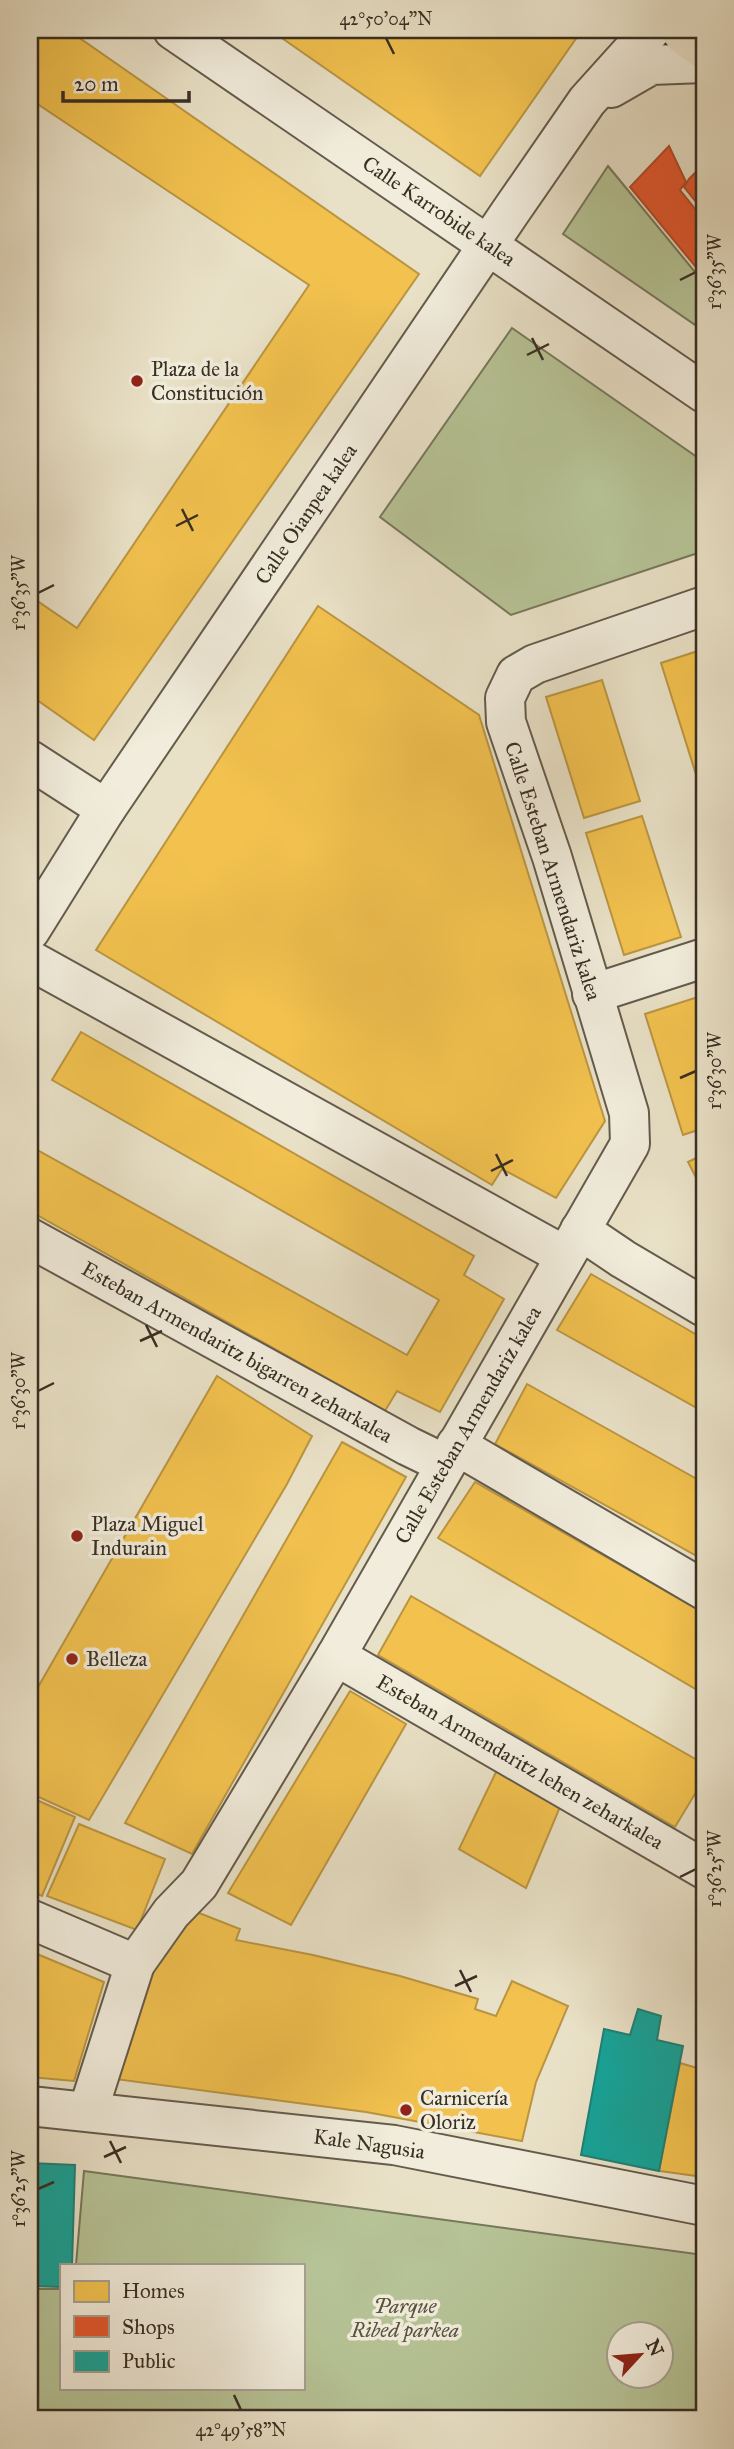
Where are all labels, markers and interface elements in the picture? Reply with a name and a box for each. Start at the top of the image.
text: 42°50'04"N [340,8,432,30]
scale bar [63,60,189,104]
text: 20 m [74,71,119,97]
street label: Calle Karrobide kalea [357,150,521,272]
text: 1°36'35"W [704,233,726,310]
place label: Plaza de la Constitución [151,356,263,406]
marker: Plaza de la Constitución [129,373,145,389]
street label: Calle Oianpea kalea [249,439,363,589]
text: 1°36'35"W [8,554,30,631]
street label: Calle Esteban Armendariz kalea [499,738,607,1004]
text: 1°36'30"W [704,1031,726,1110]
street label: Esteban Armendaritz bigarren zeharkalea [77,1255,397,1449]
street label: Calle Esteban Armendariz kalea [389,1301,547,1549]
text: 1°36'30"W [8,1351,30,1430]
place label: Plaza Miguel Indurain [91,1511,204,1561]
marker: Plaza Miguel Indurain [69,1528,85,1544]
place label: Belleza [86,1646,147,1672]
marker: Belleza [64,1651,80,1667]
street label: Esteban Armendaritz lehen zeharkalea [372,1669,668,1855]
text: 1°36'25"W [704,1830,726,1908]
place label: Carnicería Oloriz [420,2085,508,2135]
marker: Carnicería Oloriz [398,2102,414,2118]
street label: Kale Nagusia [312,2123,427,2165]
text: 1°36'25"W [8,2150,30,2228]
legend [60,2264,304,2390]
text: Homes [122,2278,185,2304]
park label: Parque Ribed parkea [350,2293,459,2343]
text: Shops [122,2314,175,2340]
north arrow [604,2320,674,2390]
text: N [641,2335,669,2360]
text: Public [122,2348,176,2374]
text: 42°49'58"N [195,2419,287,2441]

